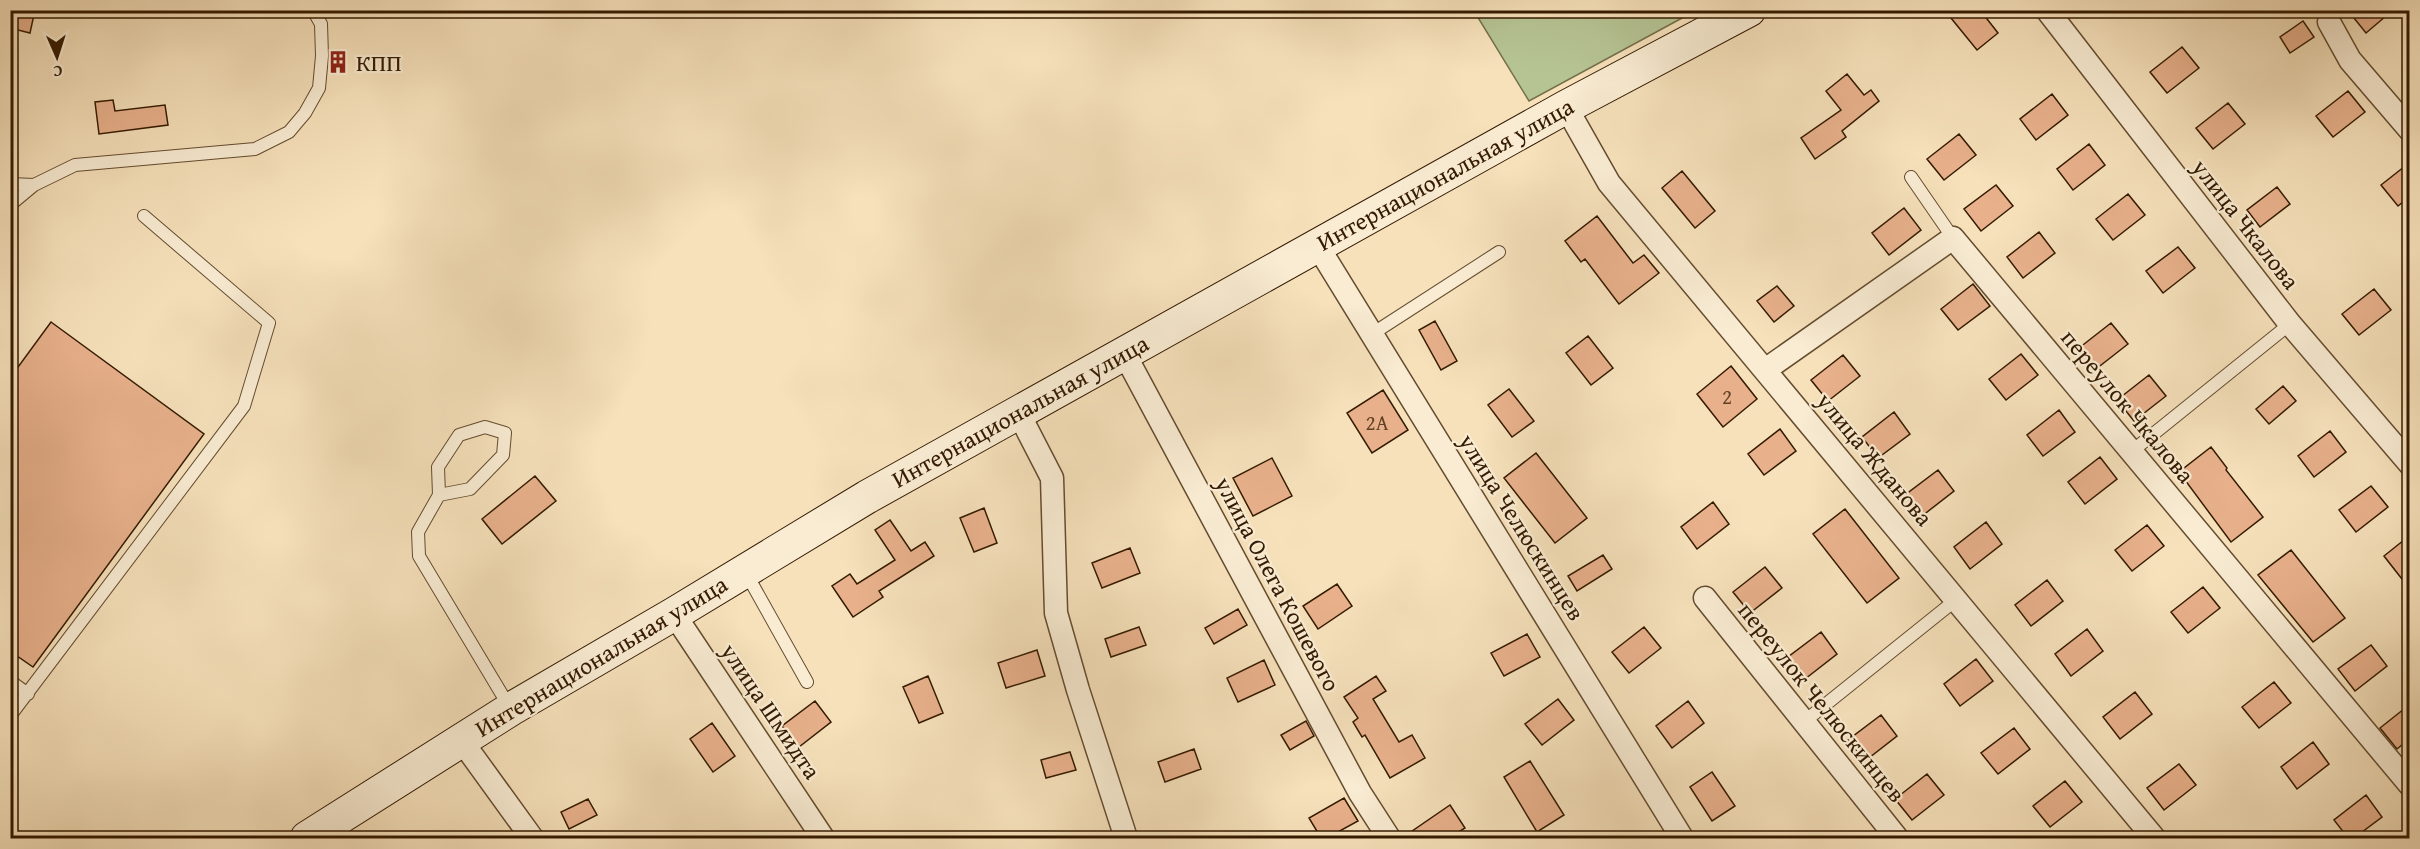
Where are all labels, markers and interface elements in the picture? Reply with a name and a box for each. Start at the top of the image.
north arrow [27,27,87,87]
place label: КПП [356,45,402,80]
building icon: КПП [325,49,351,75]
text: С [53,60,63,84]
street label: Интернациональная улица [1310,88,1580,259]
street label: улица Чкалова [2183,150,2309,297]
street label: переулок Чкалова [2053,321,2203,491]
street label: Интернациональная улица [885,325,1155,496]
house number: 2 [1722,381,1732,412]
street label: улица Жданова [1808,384,1942,534]
house number: 2А [1366,407,1389,438]
street label: улица Челюскинцев [1450,426,1594,627]
street label: улица Олега Кошевого [1206,470,1349,698]
street label: Интернациональная улица [468,566,734,745]
street label: переулок Челюскинцев [1730,594,1914,810]
street label: улица Шмидта [712,635,830,787]

